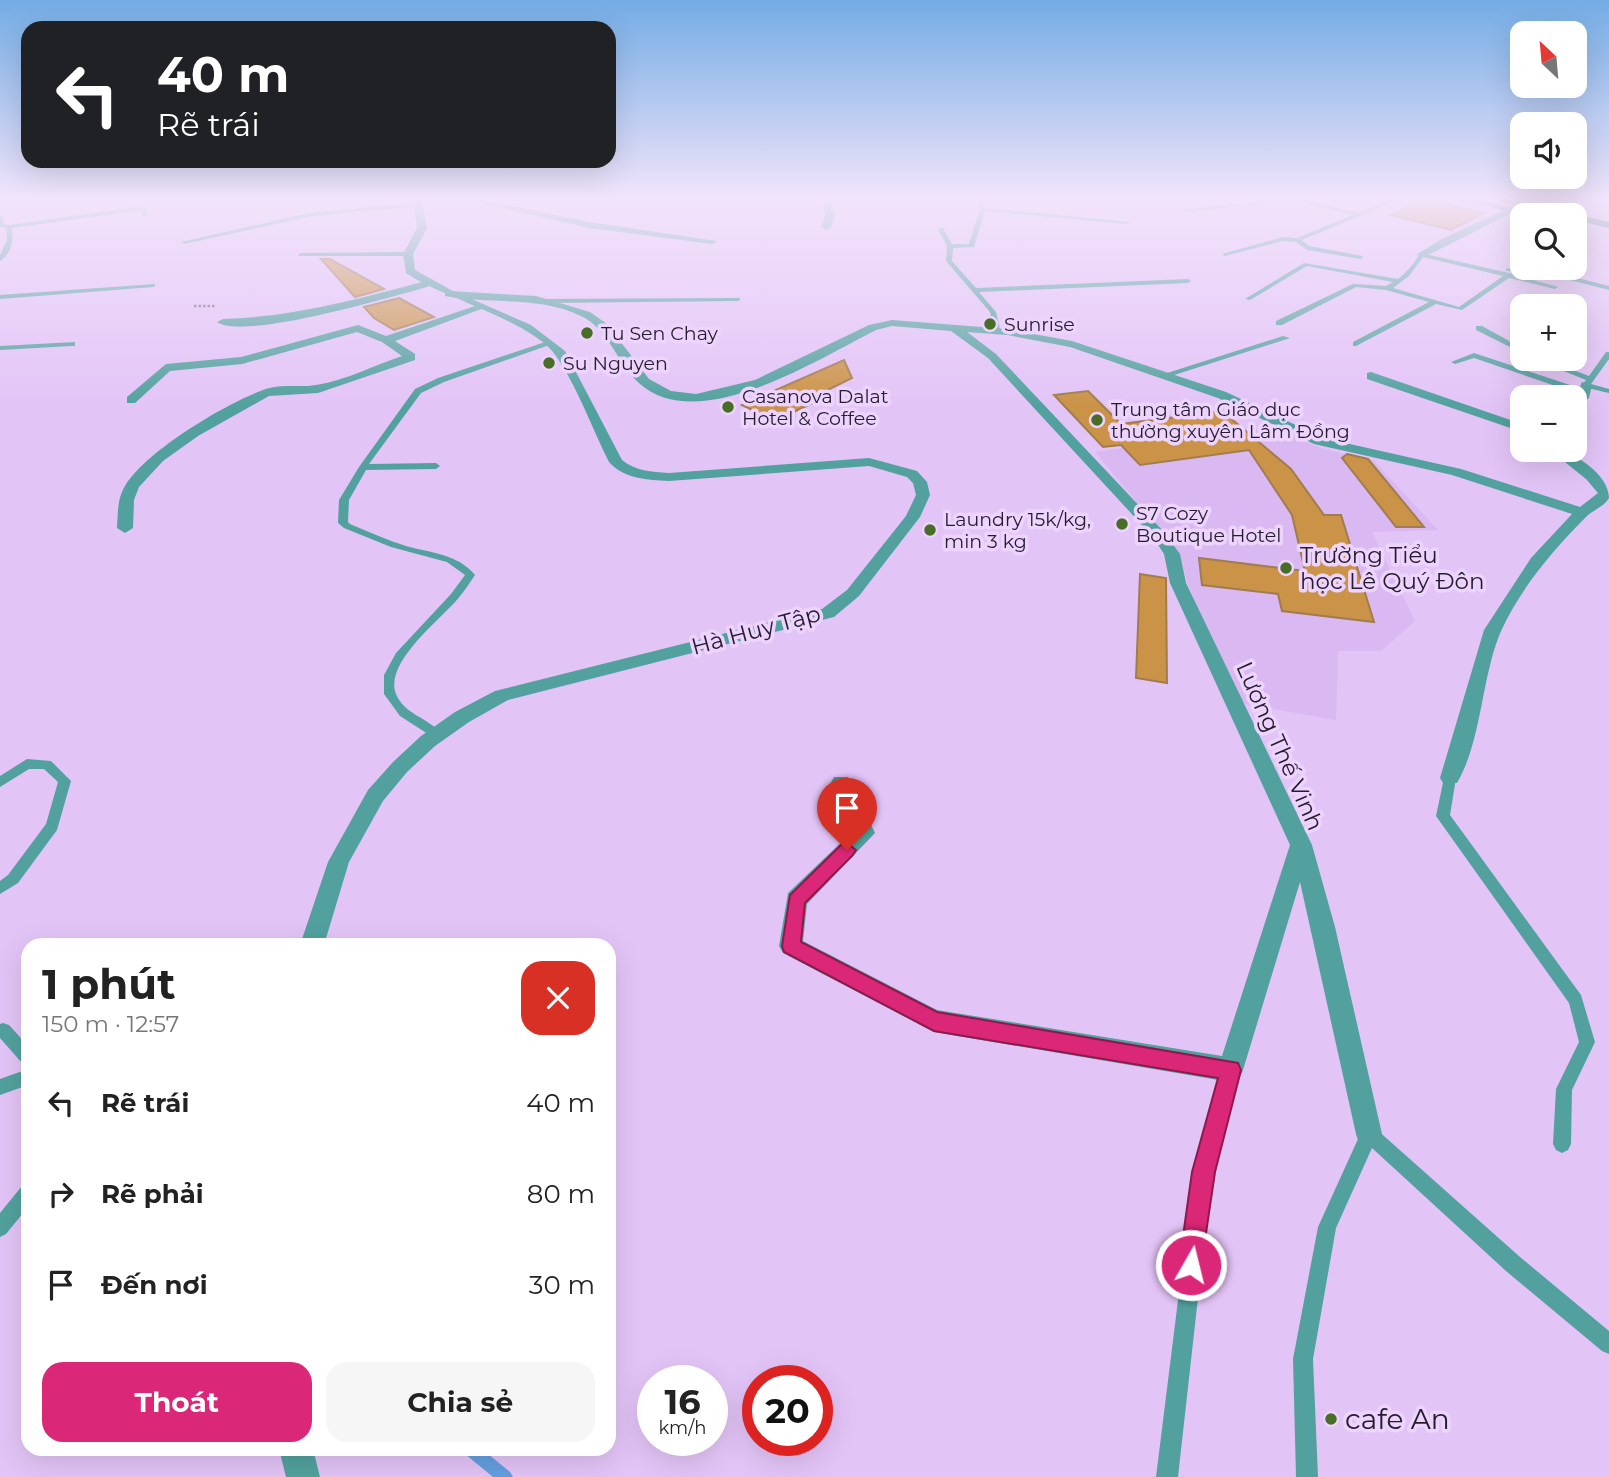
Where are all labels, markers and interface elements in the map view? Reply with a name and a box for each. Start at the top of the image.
north arrow [1510,21,1587,98]
map controls [1510,21,1587,462]
text: 40 m [157,45,289,104]
icon: left [42,49,133,140]
text: Rẽ trái [157,105,260,144]
button: sound [1510,112,1587,189]
button: search [1510,203,1587,280]
button: + [1510,294,1587,371]
place label: Sunrise [1004,313,1075,336]
marker: Sunrise [982,316,998,332]
place label: Tu Sen Chay [601,322,719,345]
marker: Tu Sen Chay [579,325,595,341]
place label: Su Nguyen [563,352,668,375]
marker: Su Nguyen [541,355,557,371]
place label: Casanova Dalat Hotel & Coffee [742,385,889,430]
button: − [1510,385,1587,462]
place label: Trung tâm Giáo dục thường xuyên Lâm Đồng [1111,398,1350,443]
marker: Casanova Dalat Hotel & Coffee [720,399,736,415]
marker: Trung tâm Giáo dục thường xuyên Lâm Đồng [1089,412,1105,428]
place label: S7 Cozy Boutique Hotel [1136,502,1281,547]
place label: Laundry 15k/kg, min 3 kg [944,508,1091,553]
marker: S7 Cozy Boutique Hotel [1114,516,1130,532]
marker: Laundry 15k/kg, min 3 kg [922,522,938,538]
place label: Trường Tiểu học Lê Quý Đôn [1300,541,1484,595]
marker: Trường Tiểu học Lê Quý Đôn [1278,560,1294,576]
street label: Hà Huy Tập [688,599,824,661]
street label: Lương Thế Vinh [1230,657,1330,835]
pin [817,778,877,850]
icon: arrive [828,789,866,827]
text: 1 phút [42,958,175,1010]
button: close [521,961,595,1035]
text: 150 m · 12:57 [42,1010,179,1038]
icon: left [42,1084,80,1122]
text: Rẽ trái [101,1087,189,1119]
text: 40 m [526,1087,595,1119]
icon: right [42,1175,80,1213]
text: Rẽ phải [101,1178,204,1210]
text: 80 m [527,1178,595,1210]
position arrow [1154,1228,1228,1302]
icon: arrive [42,1266,80,1304]
text: Đến nơi [101,1269,207,1301]
text: 30 m [529,1269,595,1301]
button: Thoát [42,1362,312,1442]
button: Chia sẻ [326,1362,595,1442]
speed limit sign: 20 [742,1365,833,1456]
text: 16 [664,1380,701,1423]
place label: cafe An [1345,1402,1450,1436]
marker: cafe An [1323,1411,1339,1427]
text: km/h [658,1417,707,1439]

